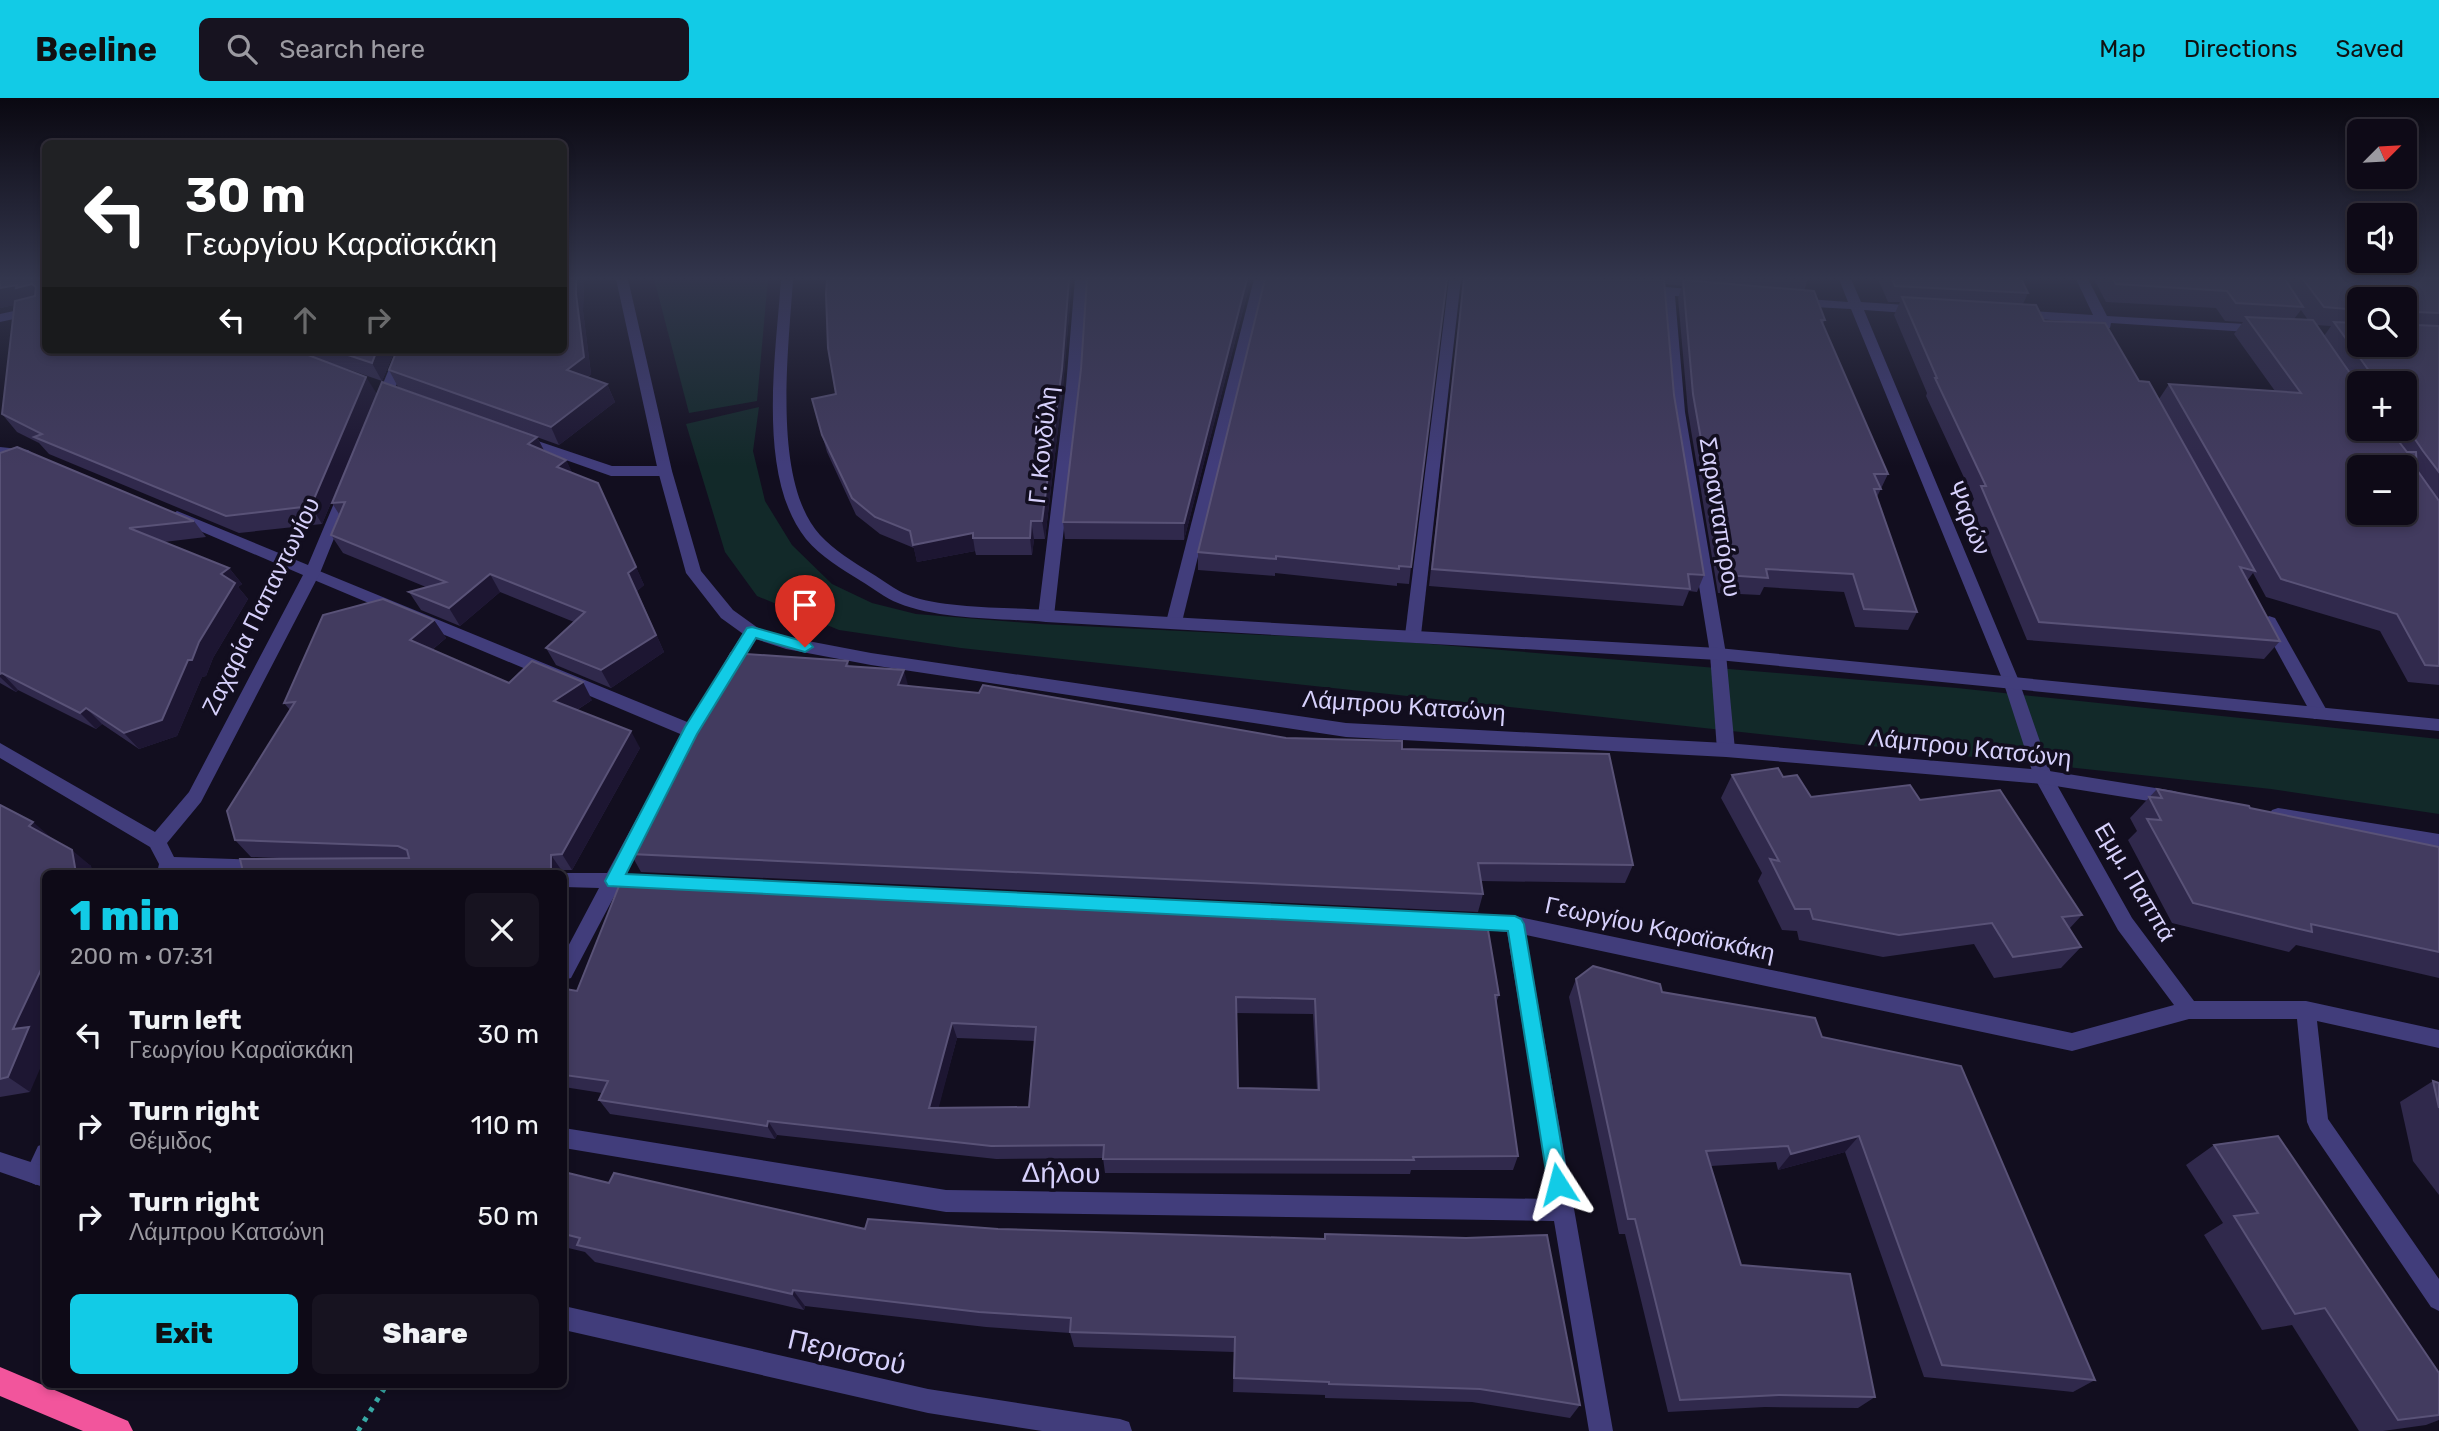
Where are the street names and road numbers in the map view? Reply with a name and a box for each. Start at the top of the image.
street label: Γ. Κονδύλη [1023,385,1063,505]
street label: Σαρανταπόρου [1694,435,1746,599]
street label: Ψαρών [1942,477,1996,559]
street label: Ζαχαρία Παπαντωνίου [196,493,326,719]
street label: Λάμπρου Κατσώνη [1301,685,1507,727]
street label: Λάμπρου Κατσώνη [1867,723,2073,773]
street label: Εμμ. Παππά [2089,818,2181,947]
street label: Γεωργίου Καραϊσκάκη [1543,891,1777,967]
street label: Δήλου [1021,1156,1101,1190]
street label: Περισσού [785,1322,909,1382]

